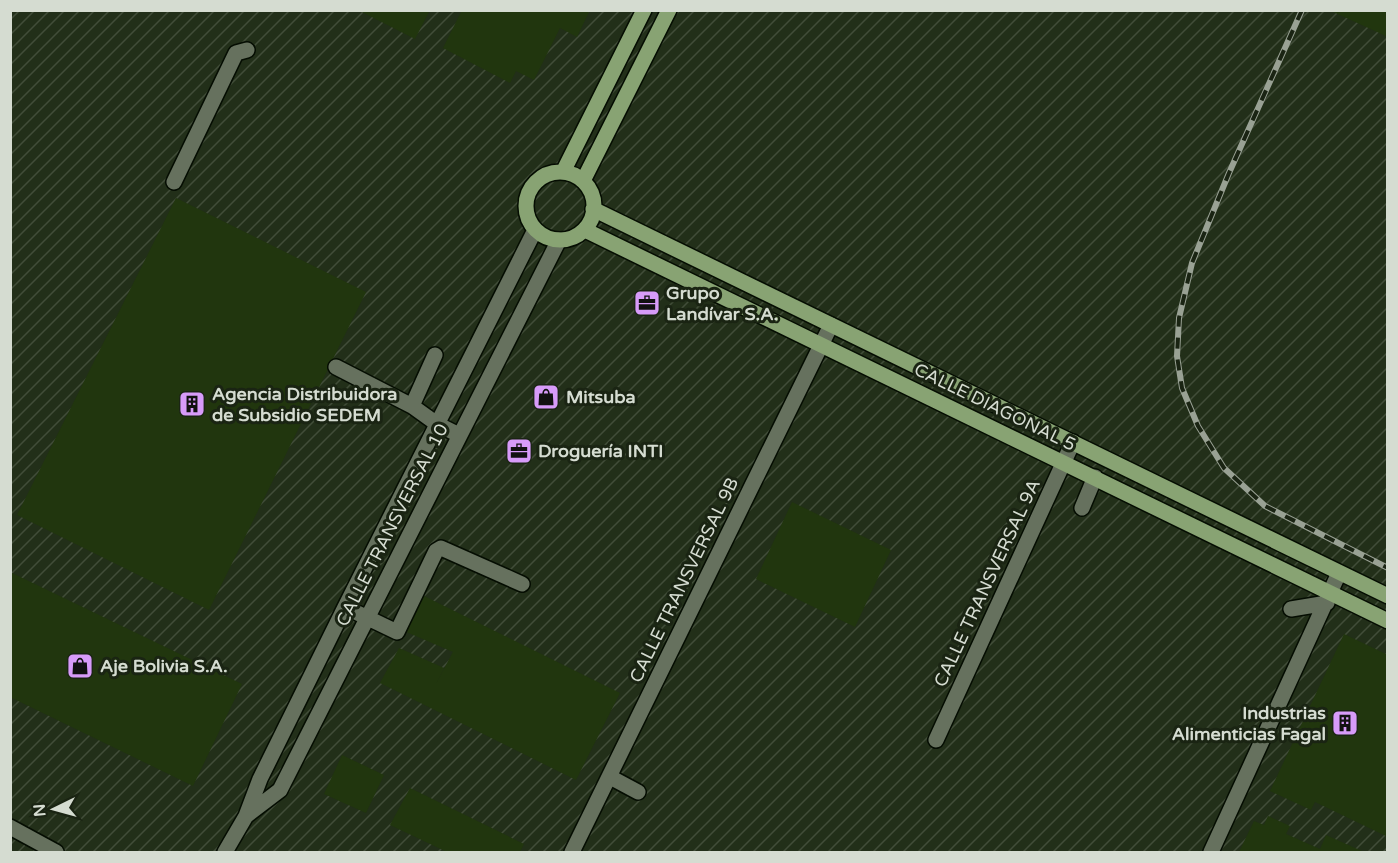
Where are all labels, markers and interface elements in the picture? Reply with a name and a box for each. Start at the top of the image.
place label: Grupo Landívar S.A. [666,282,778,325]
office icon: Grupo Landívar S.A. [632,288,662,318]
street label: CALLE DIAGONAL 5 [911,358,1079,456]
shop icon: Mitsuba [531,382,561,412]
place label: Agencia Distribuidora de Subsidio SEDEM [212,383,397,426]
place label: Mitsuba [566,386,636,408]
building icon: Agencia Distribuidora de Subsidio SEDEM [177,389,207,419]
street label: CALLE TRANSVERSAL 10 [331,420,453,630]
office icon: Droguería INTI [504,436,534,466]
place label: Droguería INTI [538,440,663,462]
street label: CALLE TRANSVERSAL 9B [625,474,743,686]
street label: CALLE TRANSVERSAL 9A [929,476,1045,690]
shop icon: Aje Bolivia S.A. [65,651,95,681]
place label: Aje Bolivia S.A. [100,655,228,677]
place label: Industrias Alimenticias Fagal [1172,702,1326,745]
building icon: Industrias Alimenticias Fagal [1330,708,1360,738]
north arrow [24,779,84,839]
text: N [30,803,51,817]

